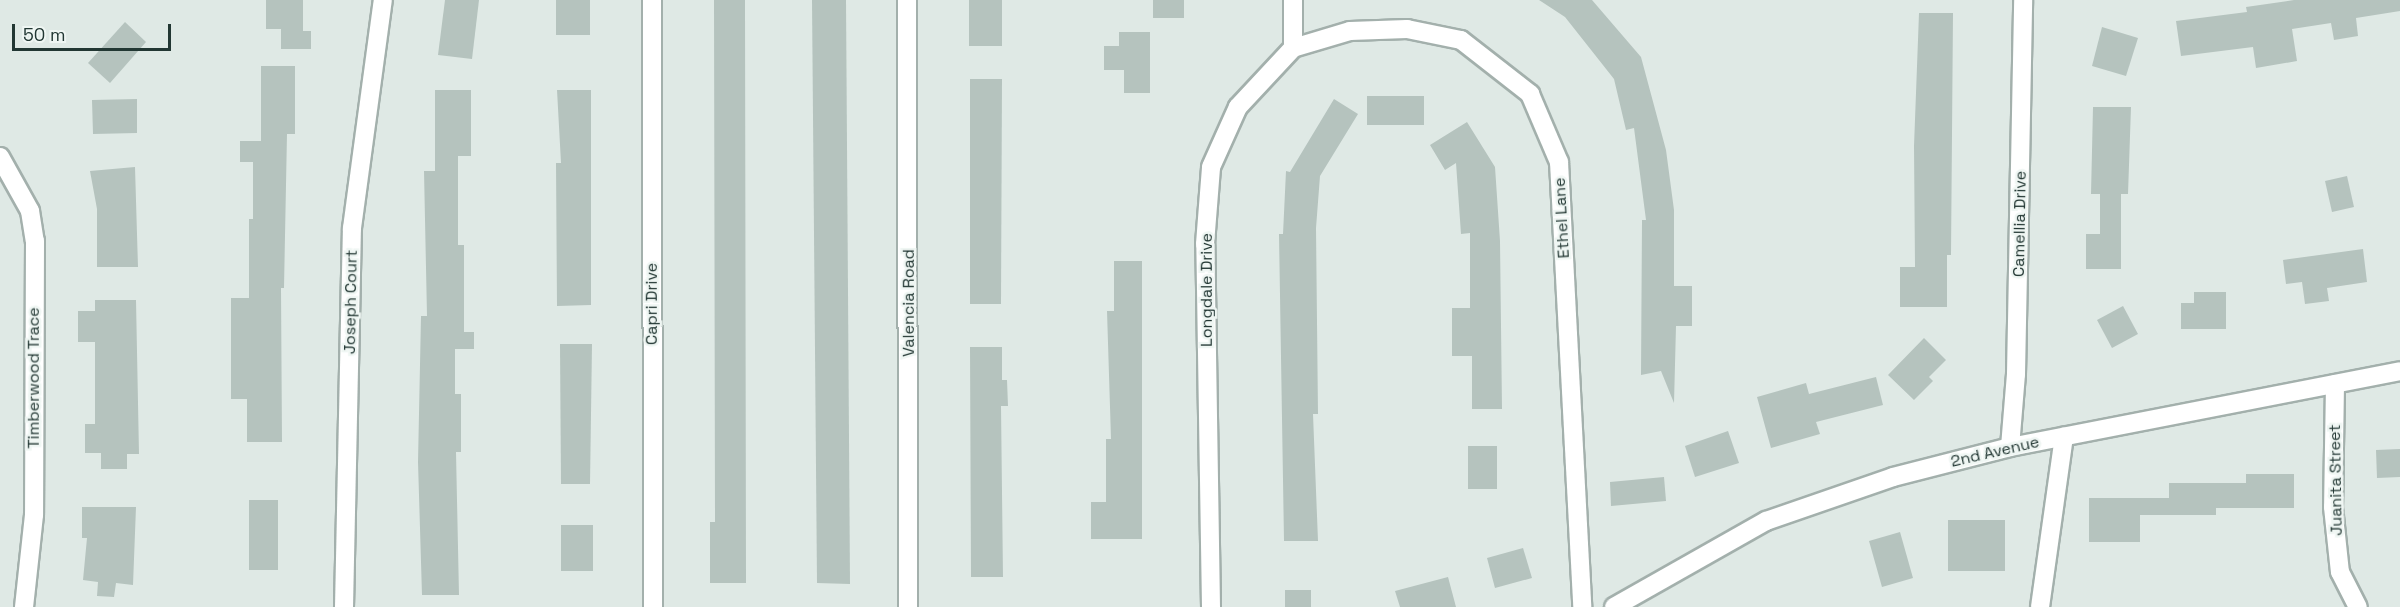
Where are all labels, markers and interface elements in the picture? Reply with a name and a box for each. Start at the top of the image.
scale bar [15,12,174,50]
text: 50 m [23,23,65,46]
street label: Camellia Drive [2009,171,2031,277]
street label: Ethel Lane [1550,177,1574,259]
street label: Longdale Drive [1197,233,1217,347]
street label: Valencia Road [899,249,919,357]
street label: Joseph Court [340,250,362,354]
street label: Capri Drive [642,263,662,345]
street label: Timberwood Trace [24,307,44,449]
street label: Juanita Street [2325,424,2347,536]
street label: 2nd Avenue [1949,432,2041,472]

